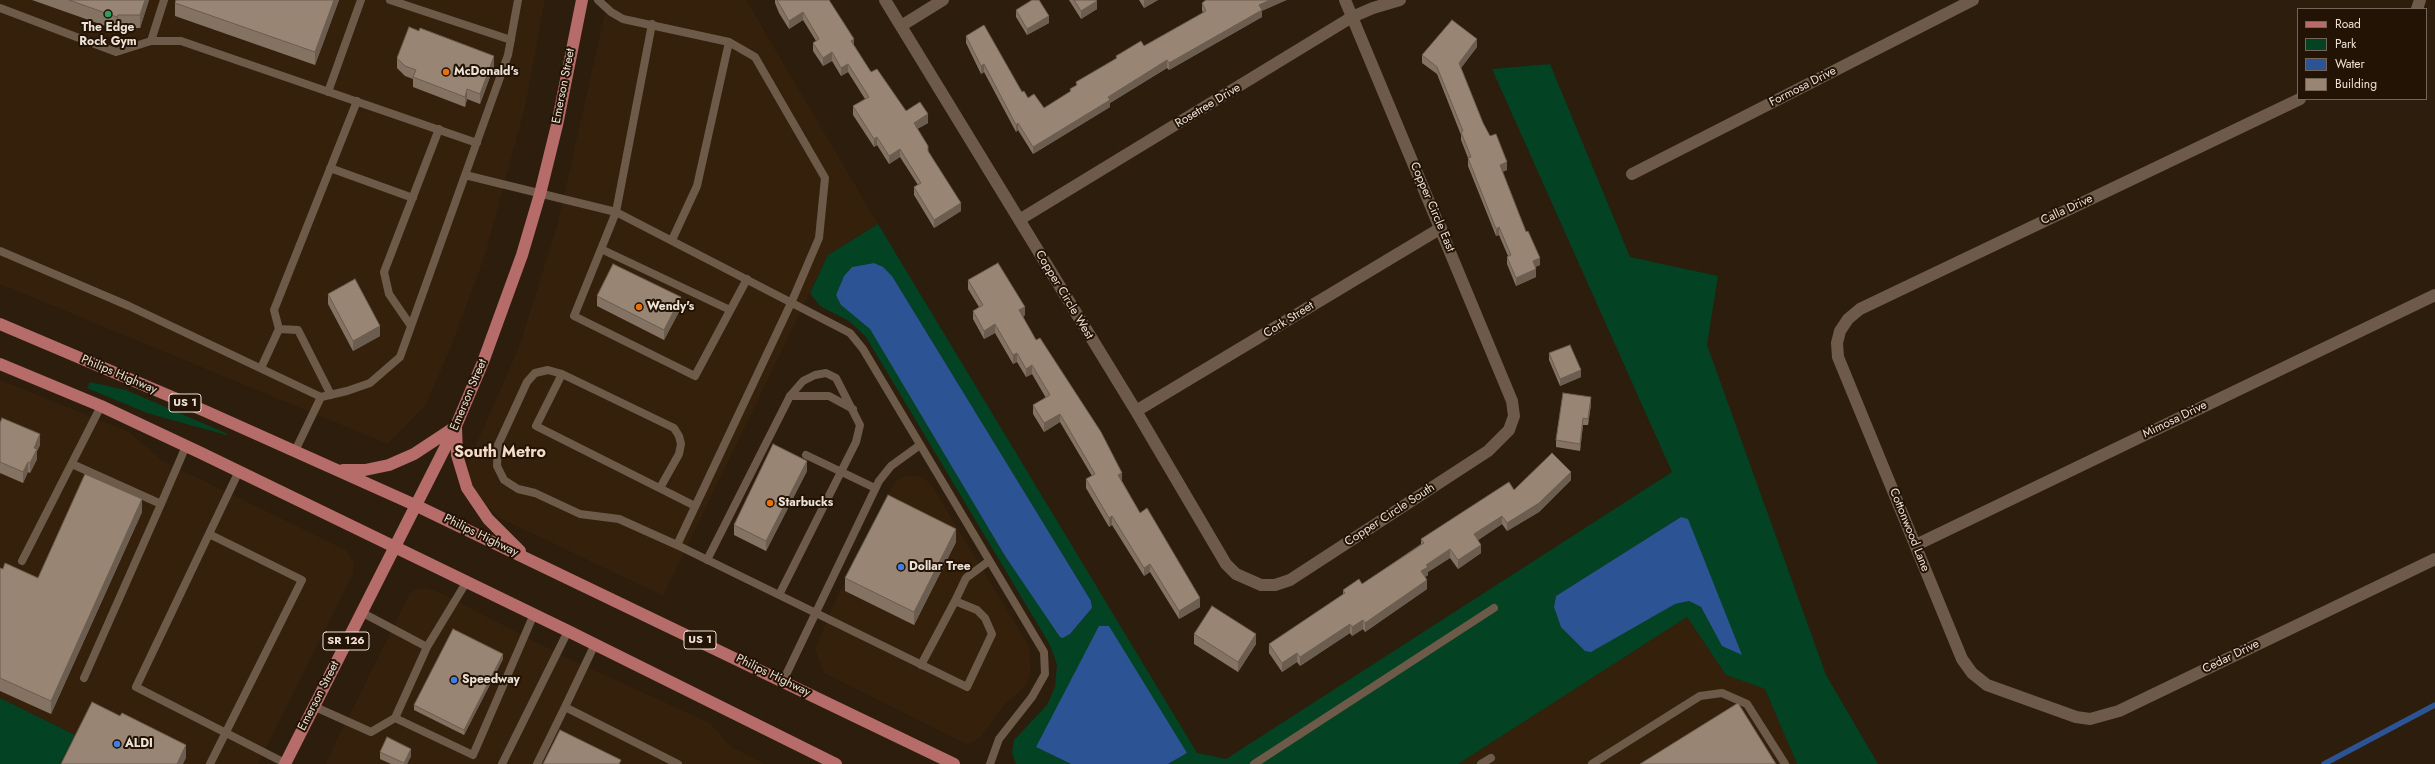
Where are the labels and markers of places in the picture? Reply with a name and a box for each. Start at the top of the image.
marker: The Edge Rock Gym [103,9,113,19]
place label: The Edge Rock Gym [79,21,137,49]
place label: McDonald's [454,65,518,79]
marker: McDonald's [441,67,451,77]
place label: Wendy's [647,300,694,314]
marker: Wendy's [634,302,644,312]
place label: Starbucks [778,496,833,510]
marker: Starbucks [765,498,775,508]
place label: Dollar Tree [909,560,971,574]
marker: Dollar Tree [896,562,906,572]
place label: Speedway [462,673,520,687]
marker: Speedway [449,675,459,685]
place label: ALDI [125,737,153,751]
marker: ALDI [112,739,122,749]

